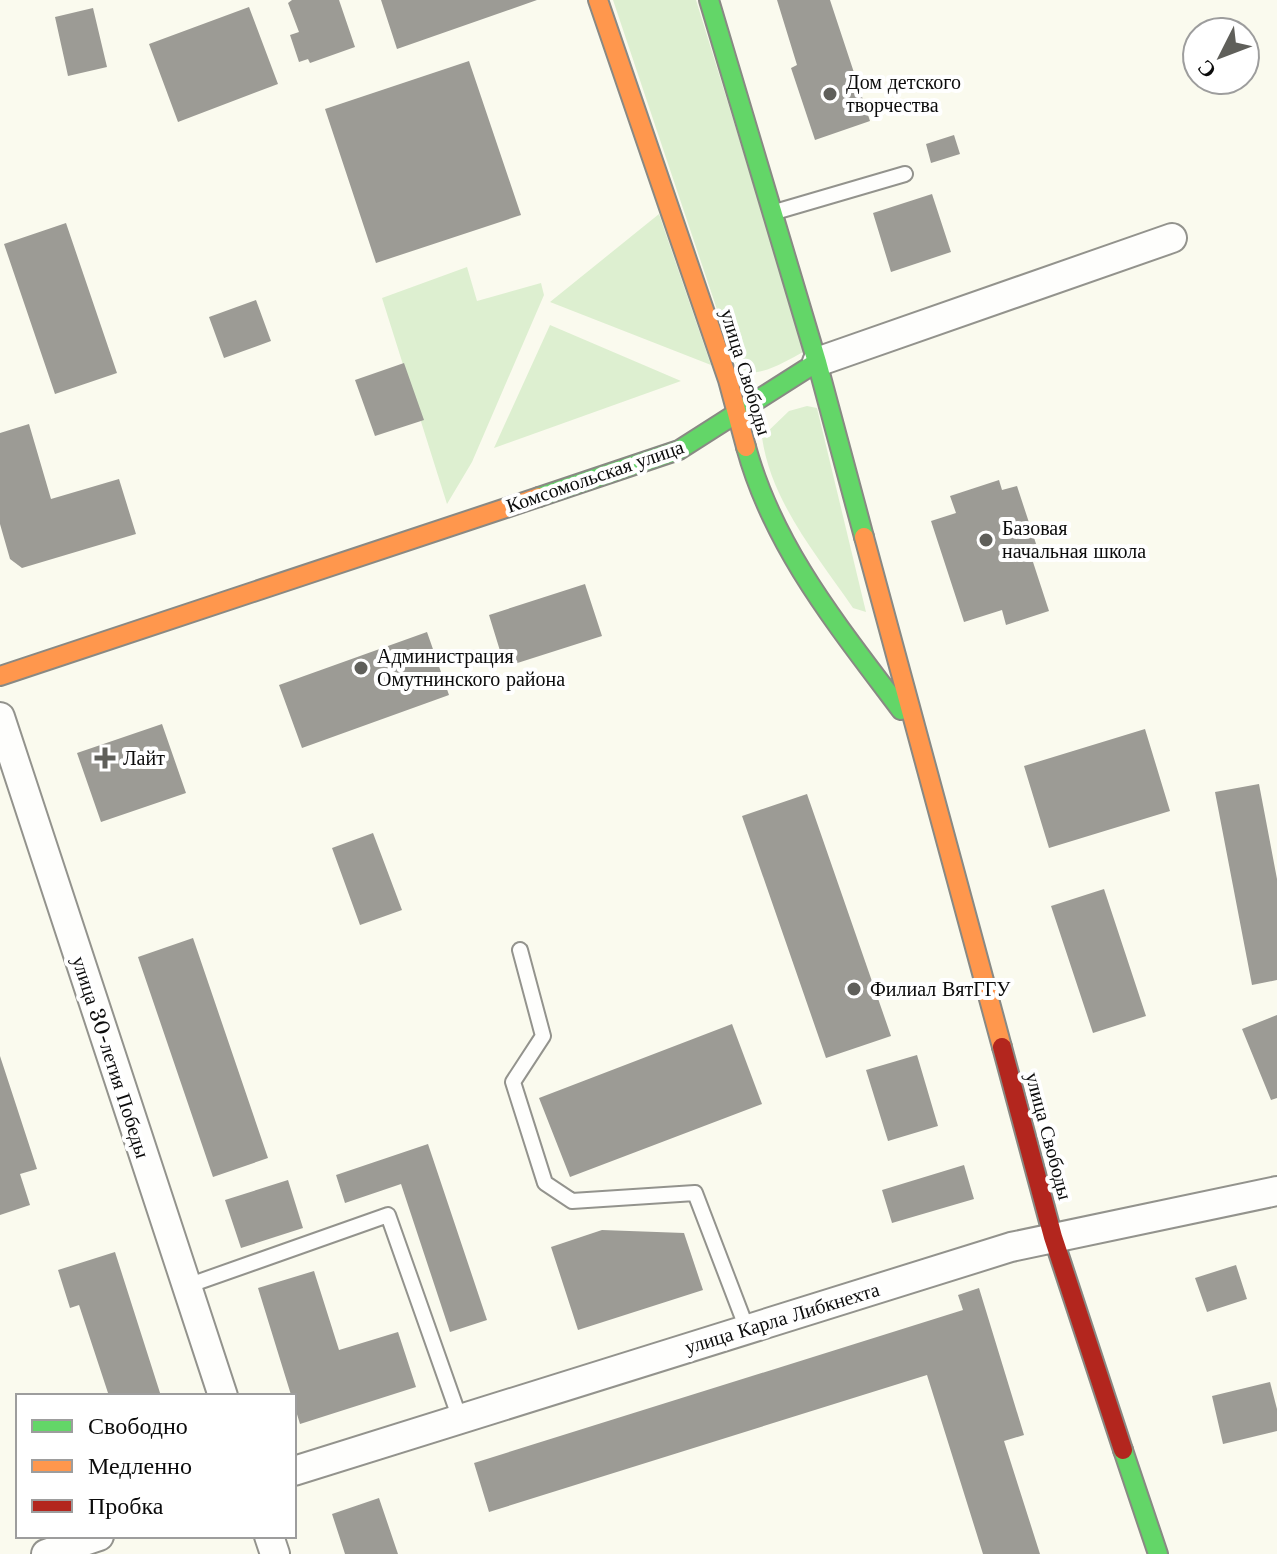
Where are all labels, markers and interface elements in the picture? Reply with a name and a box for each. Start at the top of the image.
north arrow [1181,16,1261,96]
text: С [1191,54,1222,84]
place label: Дом детского творчества [846,70,961,117]
marker: Дом детского творчества [821,85,839,103]
street label: улица Свободы [715,306,777,438]
street label: Комсомольская улица [503,434,687,518]
place label: Базовая начальная школа [1002,516,1146,563]
marker: Базовая начальная школа [977,531,995,549]
place label: Администрация Омутнинского района [377,644,565,691]
marker: Администрация Омутнинского района [352,659,370,677]
place label: Лайт [123,746,165,770]
marker: Лайт [94,747,116,769]
street label: улица 30-летия Победы [67,953,155,1161]
place label: Филиал ВятГГУ [870,977,1011,1001]
marker: Филиал ВятГГУ [845,980,863,998]
street label: улица Свободы [1020,1070,1078,1202]
street label: улица Карла Либкнехта [682,1277,882,1359]
legend [16,1394,296,1538]
text: Свободно [88,1411,188,1440]
text: Медленно [88,1451,192,1480]
text: Пробка [88,1491,164,1520]

